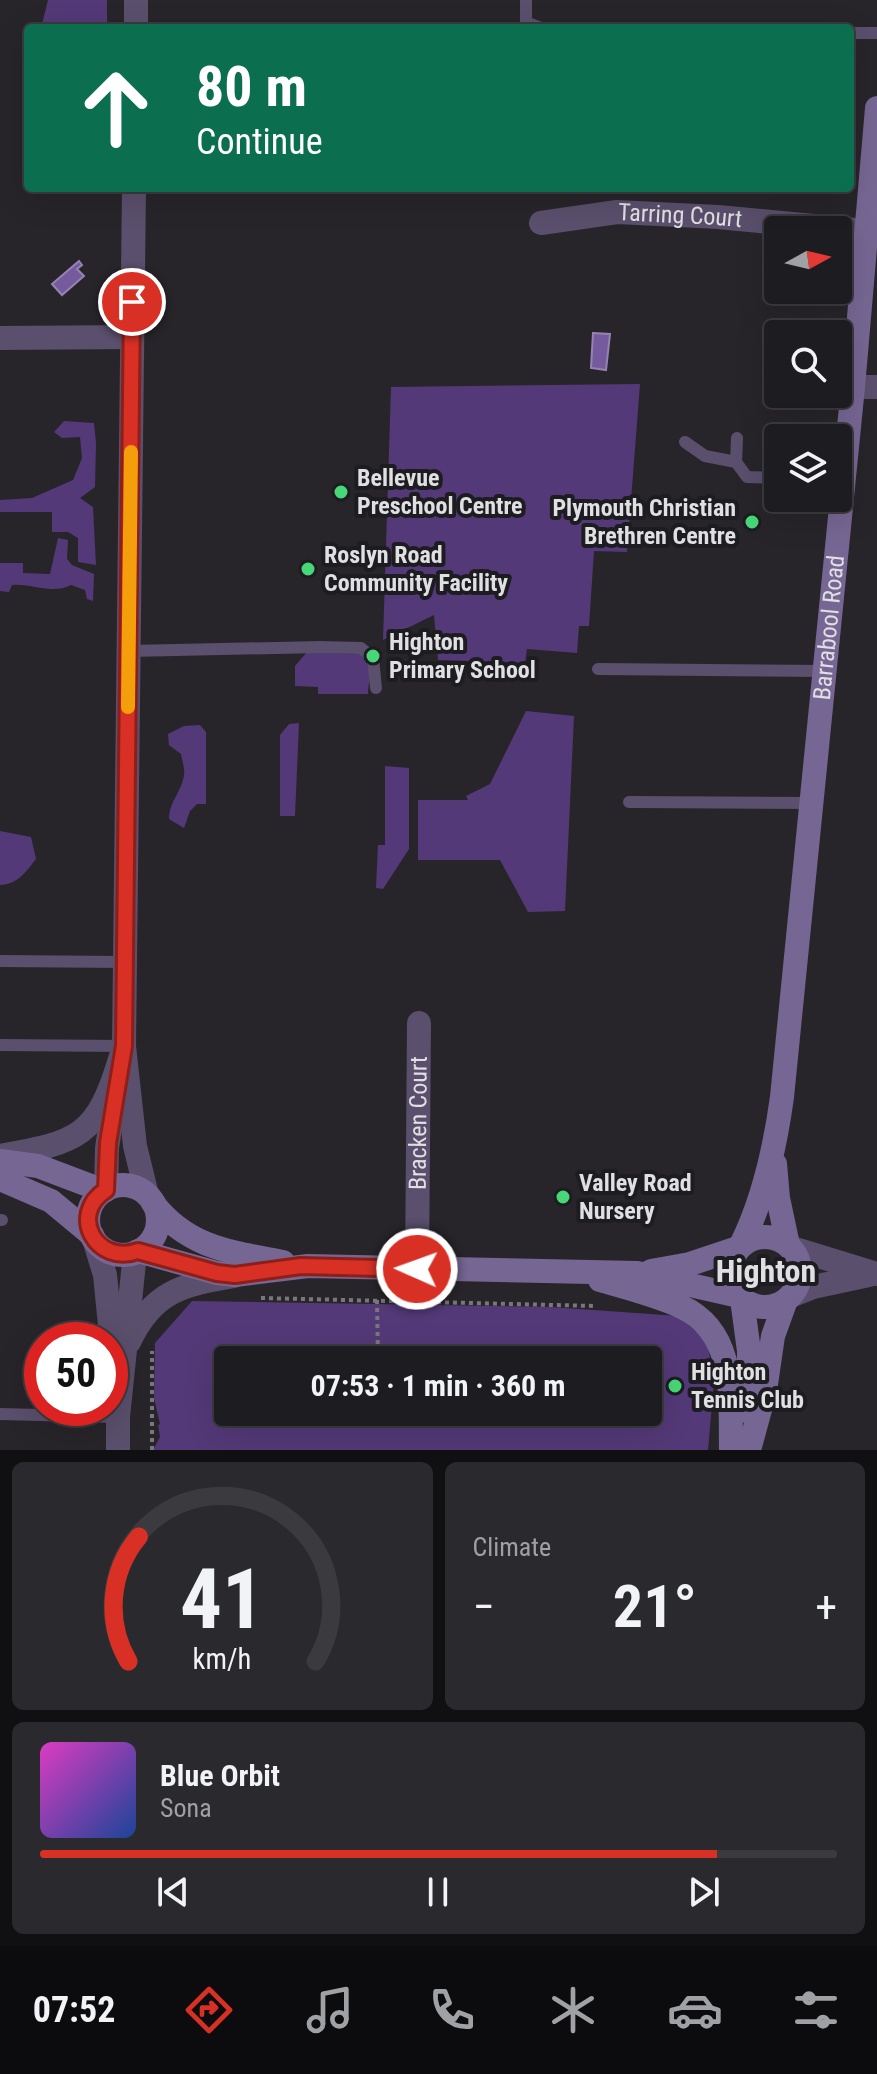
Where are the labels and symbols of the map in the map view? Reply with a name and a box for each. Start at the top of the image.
street label: Tarring Court [617,198,743,233]
north arrow [764,216,852,304]
pin [98,268,166,336]
place label: Bellevue Preschool Centre [357,464,523,520]
marker: Bellevue Preschool Centre [332,483,350,501]
place label: Plymouth Christian Brethren Centre [552,494,736,550]
marker: Plymouth Christian Brethren Centre [743,513,761,531]
place label: Roslyn Road Community Facility [324,541,508,597]
street label: Barrabool Road [808,554,850,701]
marker: Roslyn Road Community Facility [299,560,317,578]
place label: Highton Primary School [389,628,536,684]
marker: Highton Primary School [364,647,382,665]
street label: Bracken Court [404,1056,433,1190]
place label: Valley Road Nursery [579,1169,692,1225]
marker: Valley Road Nursery [554,1188,572,1206]
position arrow [375,1227,459,1311]
district label: Highton [716,1252,816,1290]
speed limit sign: 50 [24,1322,128,1426]
place label: Highton Tennis Club [691,1358,804,1414]
marker: Highton Tennis Club [666,1377,684,1395]

